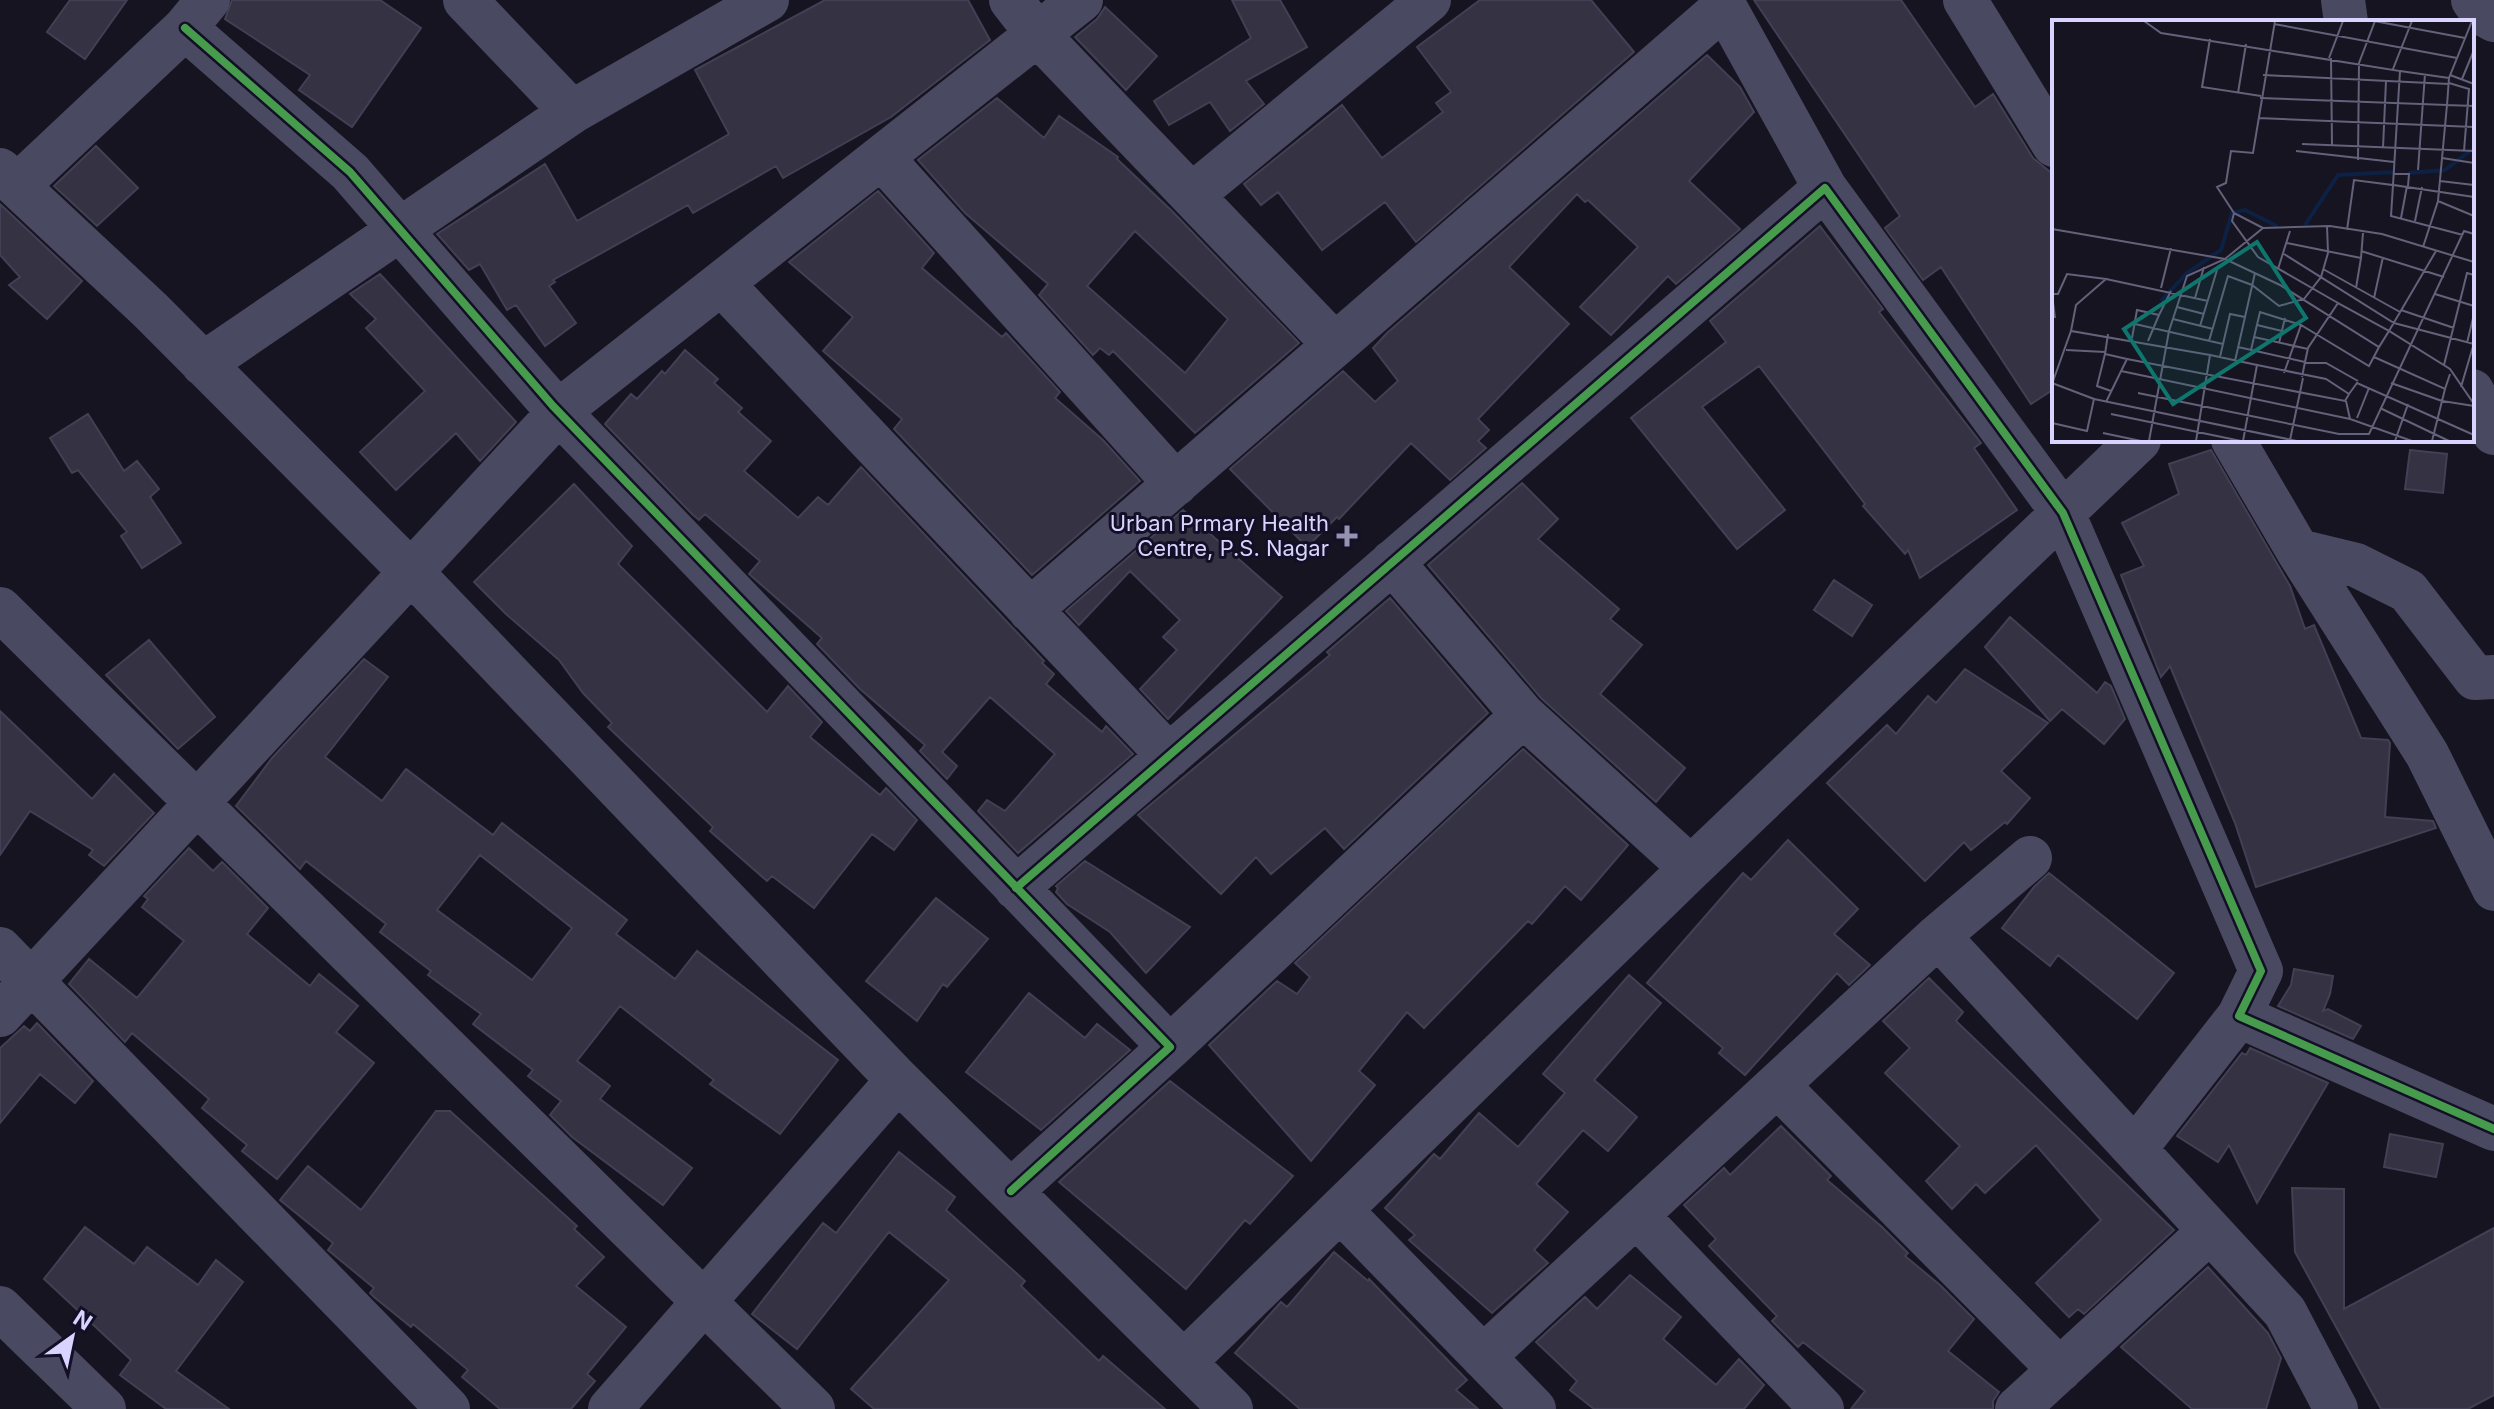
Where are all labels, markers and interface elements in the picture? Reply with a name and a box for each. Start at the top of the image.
inset map [2052,20,2474,442]
place label: Urban Prmary Health Centre, P.S. Nagar [1110,510,1329,561]
marker: Urban Prmary Health Centre, P.S. Nagar [1336,525,1358,547]
north arrow [32,1297,112,1377]
text: N [69,1305,97,1336]

